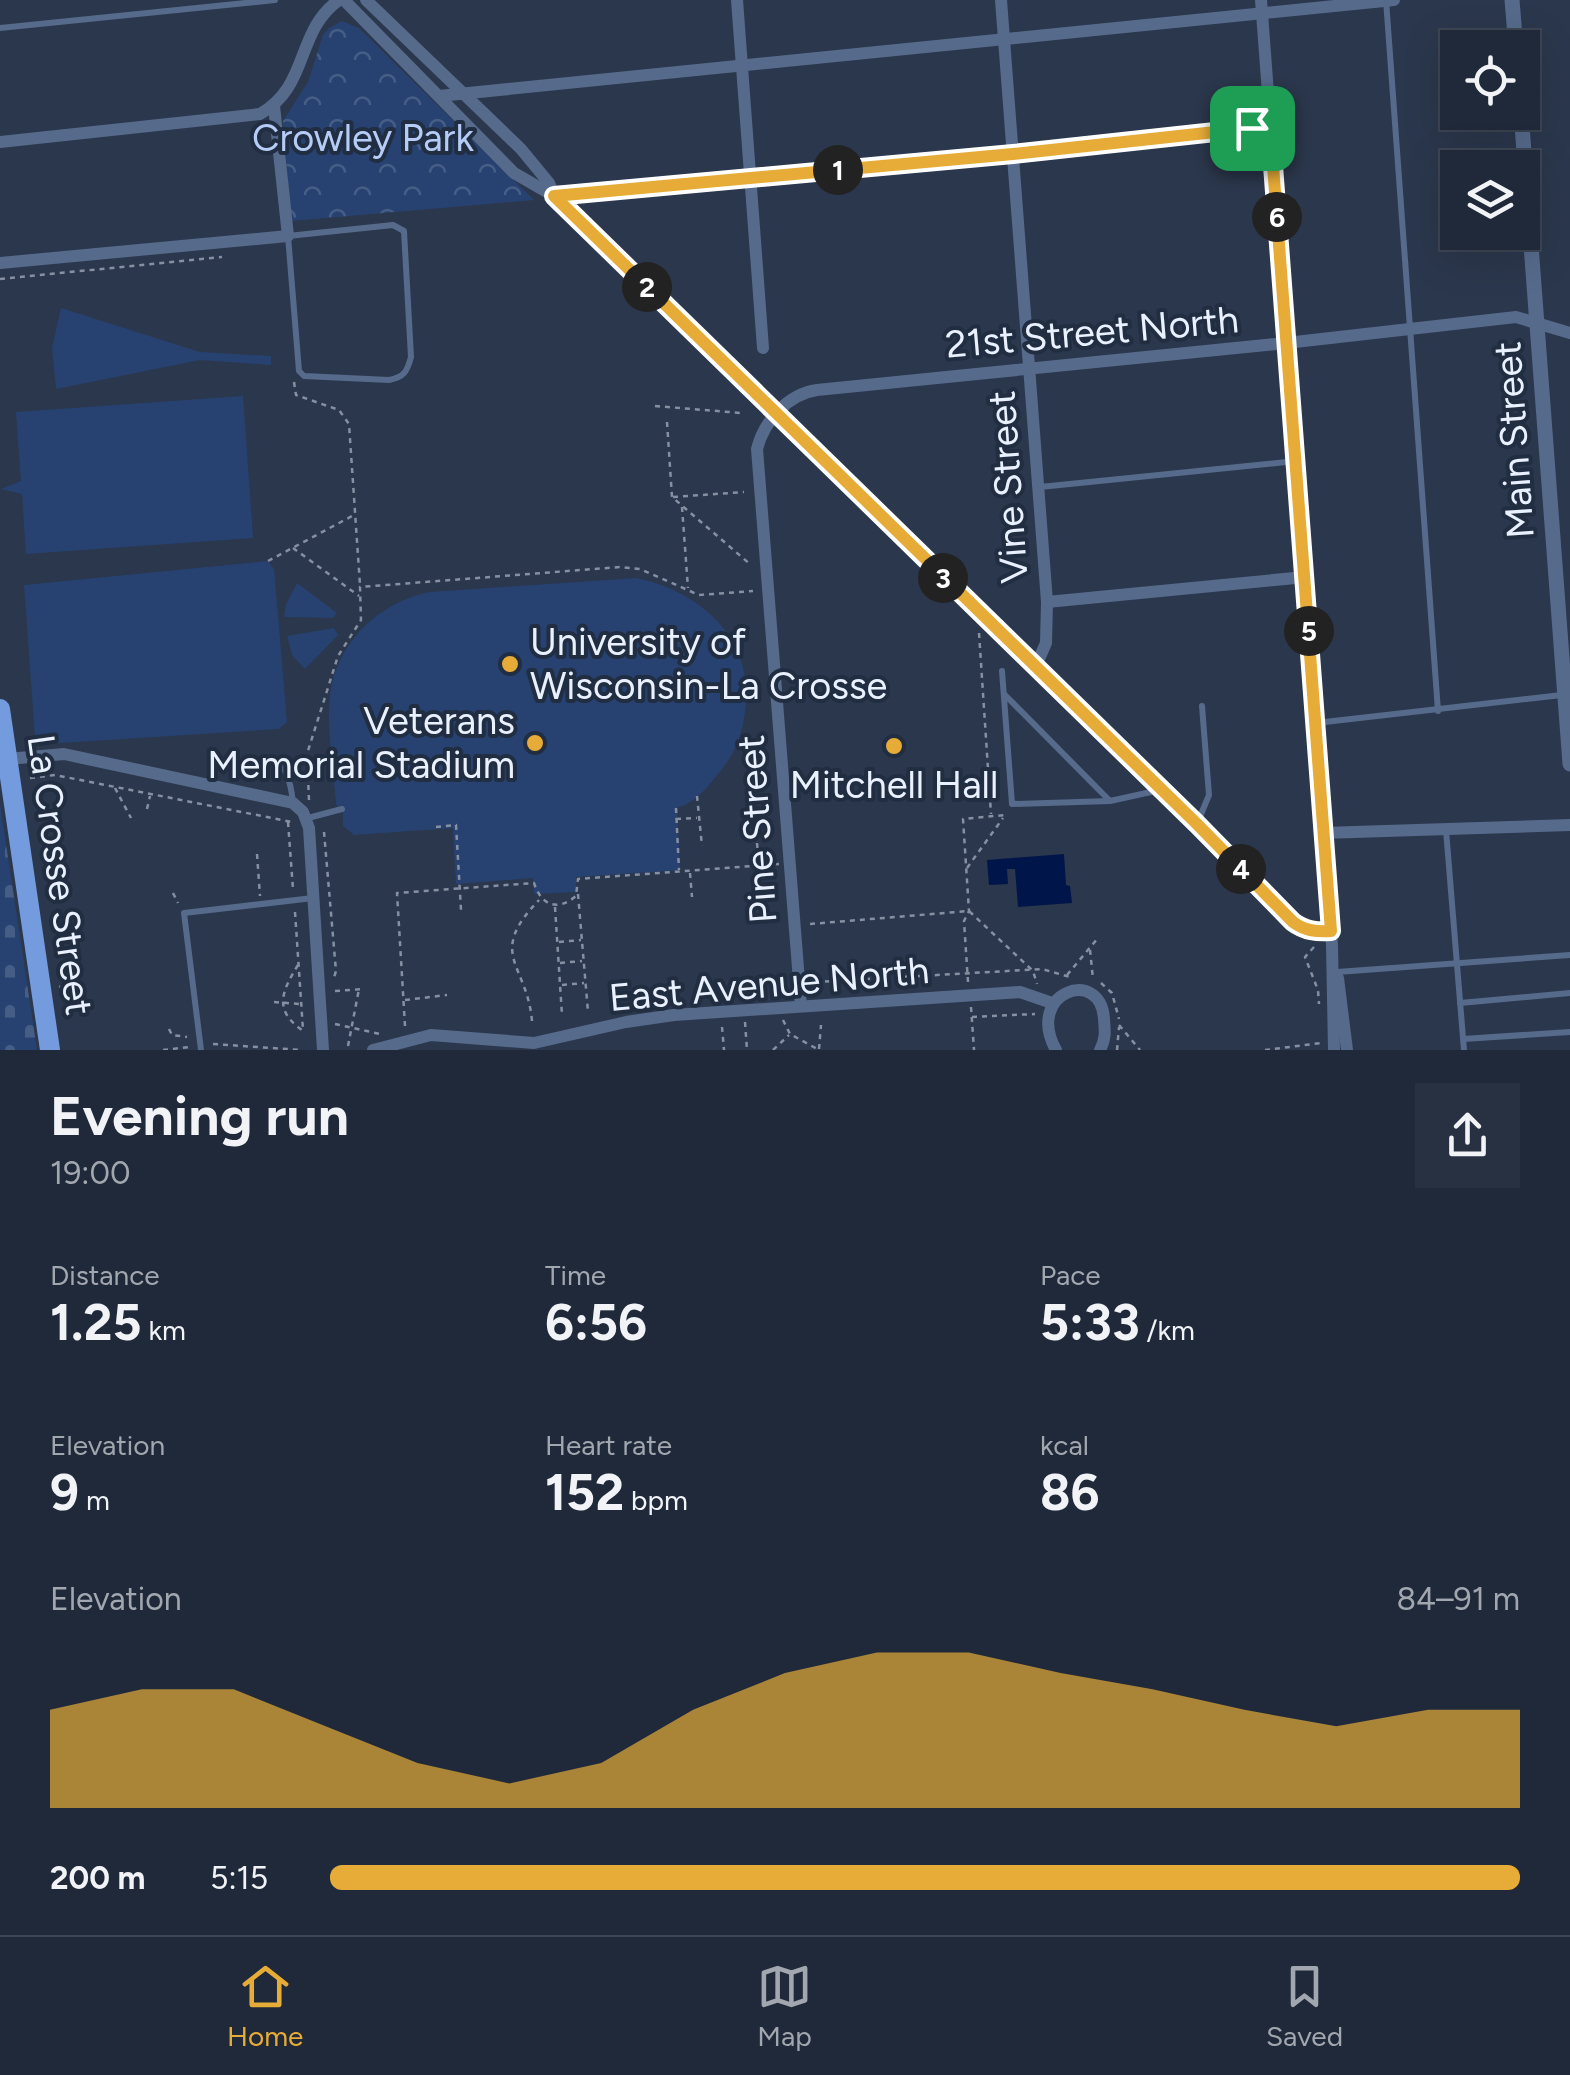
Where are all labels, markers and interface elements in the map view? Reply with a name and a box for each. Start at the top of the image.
map controls [1440,30,1540,250]
button: locate [1440,30,1540,130]
pin [1210,86,1295,171]
icon: arrive [1225,101,1280,156]
park label: Crowley Park [252,115,474,161]
pin: 1 [813,145,863,195]
button: layers [1440,150,1540,250]
text: 1 [832,153,844,187]
pin: 6 [1252,192,1302,242]
text: 6 [1269,200,1285,234]
pin: 2 [622,262,672,312]
text: 2 [639,270,655,304]
street label: 21st Street North [944,296,1240,368]
street label: Main Street [1484,340,1544,540]
street label: Vine Street [978,389,1038,585]
pin: 3 [918,553,968,603]
text: 3 [935,561,951,595]
pin: 5 [1284,606,1334,656]
text: 5 [1301,614,1317,648]
place label: University of Wisconsin-La Crosse [530,619,887,709]
marker: University of Wisconsin-La Crosse [499,653,521,675]
place label: Veterans Memorial Stadium [207,698,515,788]
street label: La Crosse Street [18,732,102,1018]
marker: Veterans Memorial Stadium [524,732,546,754]
street label: Pine Street [727,733,787,925]
marker: Mitchell Hall [883,735,905,757]
place label: Mitchell Hall [790,762,998,808]
pin: 4 [1216,844,1266,894]
text: 4 [1232,852,1250,886]
street label: East Avenue North [607,947,931,1021]
text: Evening run [50,1083,349,1149]
button: share [1415,1083,1520,1188]
text: 19:00 [50,1154,130,1192]
text: Distance [50,1258,160,1292]
text: Time [545,1258,606,1292]
text: Pace [1040,1258,1101,1292]
text: 1.25 [50,1292,142,1353]
text: 6:56 [545,1292,647,1353]
text: 5:33 [1040,1292,1140,1353]
text: km [142,1313,186,1347]
text: /km [1140,1313,1195,1347]
text: Elevation [50,1428,165,1462]
text: Heart rate [545,1428,672,1462]
text: kcal [1040,1428,1089,1462]
text: 9 [50,1462,79,1523]
text: 152 [545,1462,624,1523]
text: 86 [1040,1462,1100,1523]
text: m [79,1483,110,1517]
text: bpm [624,1483,688,1517]
text: Elevation [50,1580,182,1618]
text: 84–91 m [1396,1580,1520,1618]
text: 200 m [50,1859,146,1897]
text: 5:15 [210,1859,268,1897]
tab: Home [227,1959,303,2053]
tab: Map [757,1959,812,2053]
tab: Saved [1266,1959,1343,2053]

